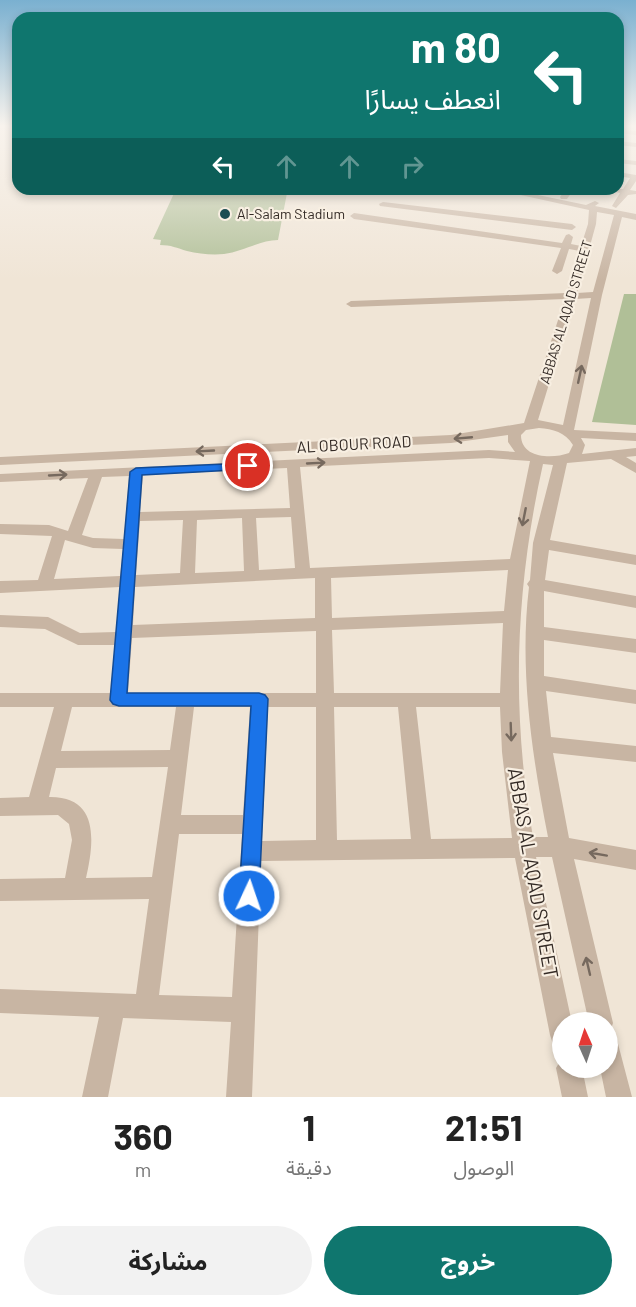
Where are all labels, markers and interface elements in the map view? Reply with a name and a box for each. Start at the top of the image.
text: 80 m [411,21,501,71]
icon: left [522,36,600,114]
text: انعطف يسارًا [364,82,501,114]
icon: left [207,150,240,183]
icon: ahead [270,150,303,183]
icon: ahead [333,150,366,183]
icon: right [396,150,429,183]
place label: Al-Salam Stadium [237,205,345,222]
marker: Al-Salam Stadium [218,207,232,221]
street label: ABBAS AL AQAD STREET [536,238,596,386]
one-way arrow [575,365,586,384]
street label: AL OBOUR ROAD [296,431,412,456]
one-way arrow [453,433,473,444]
pin [222,440,273,491]
one-way arrow [196,445,216,456]
icon: arrive [231,449,264,482]
one-way arrow [306,457,326,468]
one-way arrow [48,470,68,481]
one-way arrow [517,507,529,526]
one-way arrow [506,721,517,741]
street label: ABBAS AL AQAD STREET [504,766,564,980]
one-way arrow [589,848,609,859]
position arrow [217,864,281,928]
one-way arrow [582,957,594,976]
north arrow [552,1012,618,1078]
map controls [552,1012,618,1078]
text: 1 [303,1105,315,1148]
text: 21:51 [445,1105,523,1148]
text: 360 [113,1114,173,1157]
text: دقيقة [286,1155,332,1179]
text: الوصول [453,1155,514,1179]
text: m [135,1157,151,1181]
button: مشاركة [24,1226,312,1295]
button: خروج [324,1226,612,1295]

